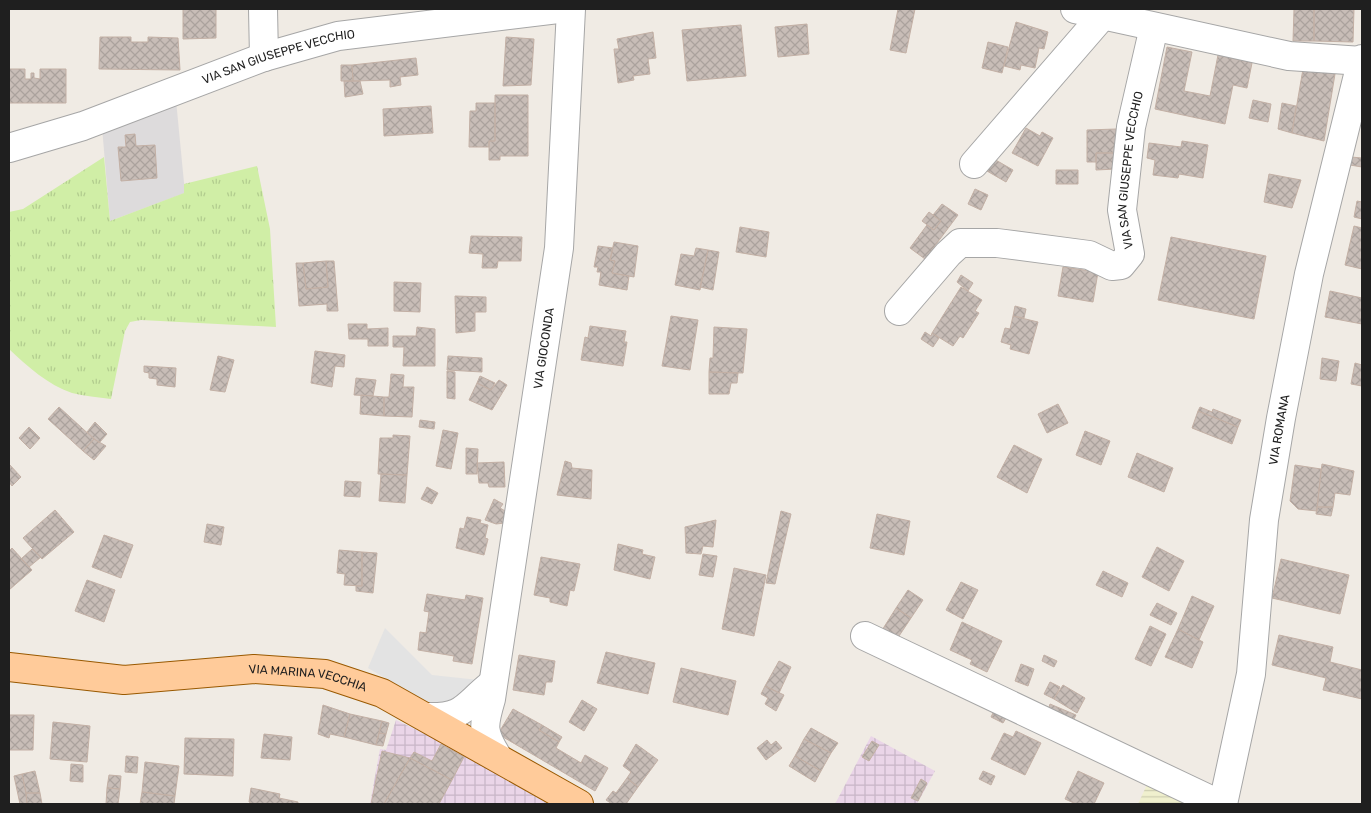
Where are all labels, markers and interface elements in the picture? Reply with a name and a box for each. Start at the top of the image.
street label: VIA SAN GIUSEPPE VECCHIO [200,27,356,87]
street label: VIA SAN GIUSEPPE VECCHIO [1115,90,1146,250]
street label: VIA GIOCONDA [531,307,557,390]
street label: VIA ROMANA [1266,393,1292,466]
street label: VIA MARINA VECCHIA [248,662,369,694]

